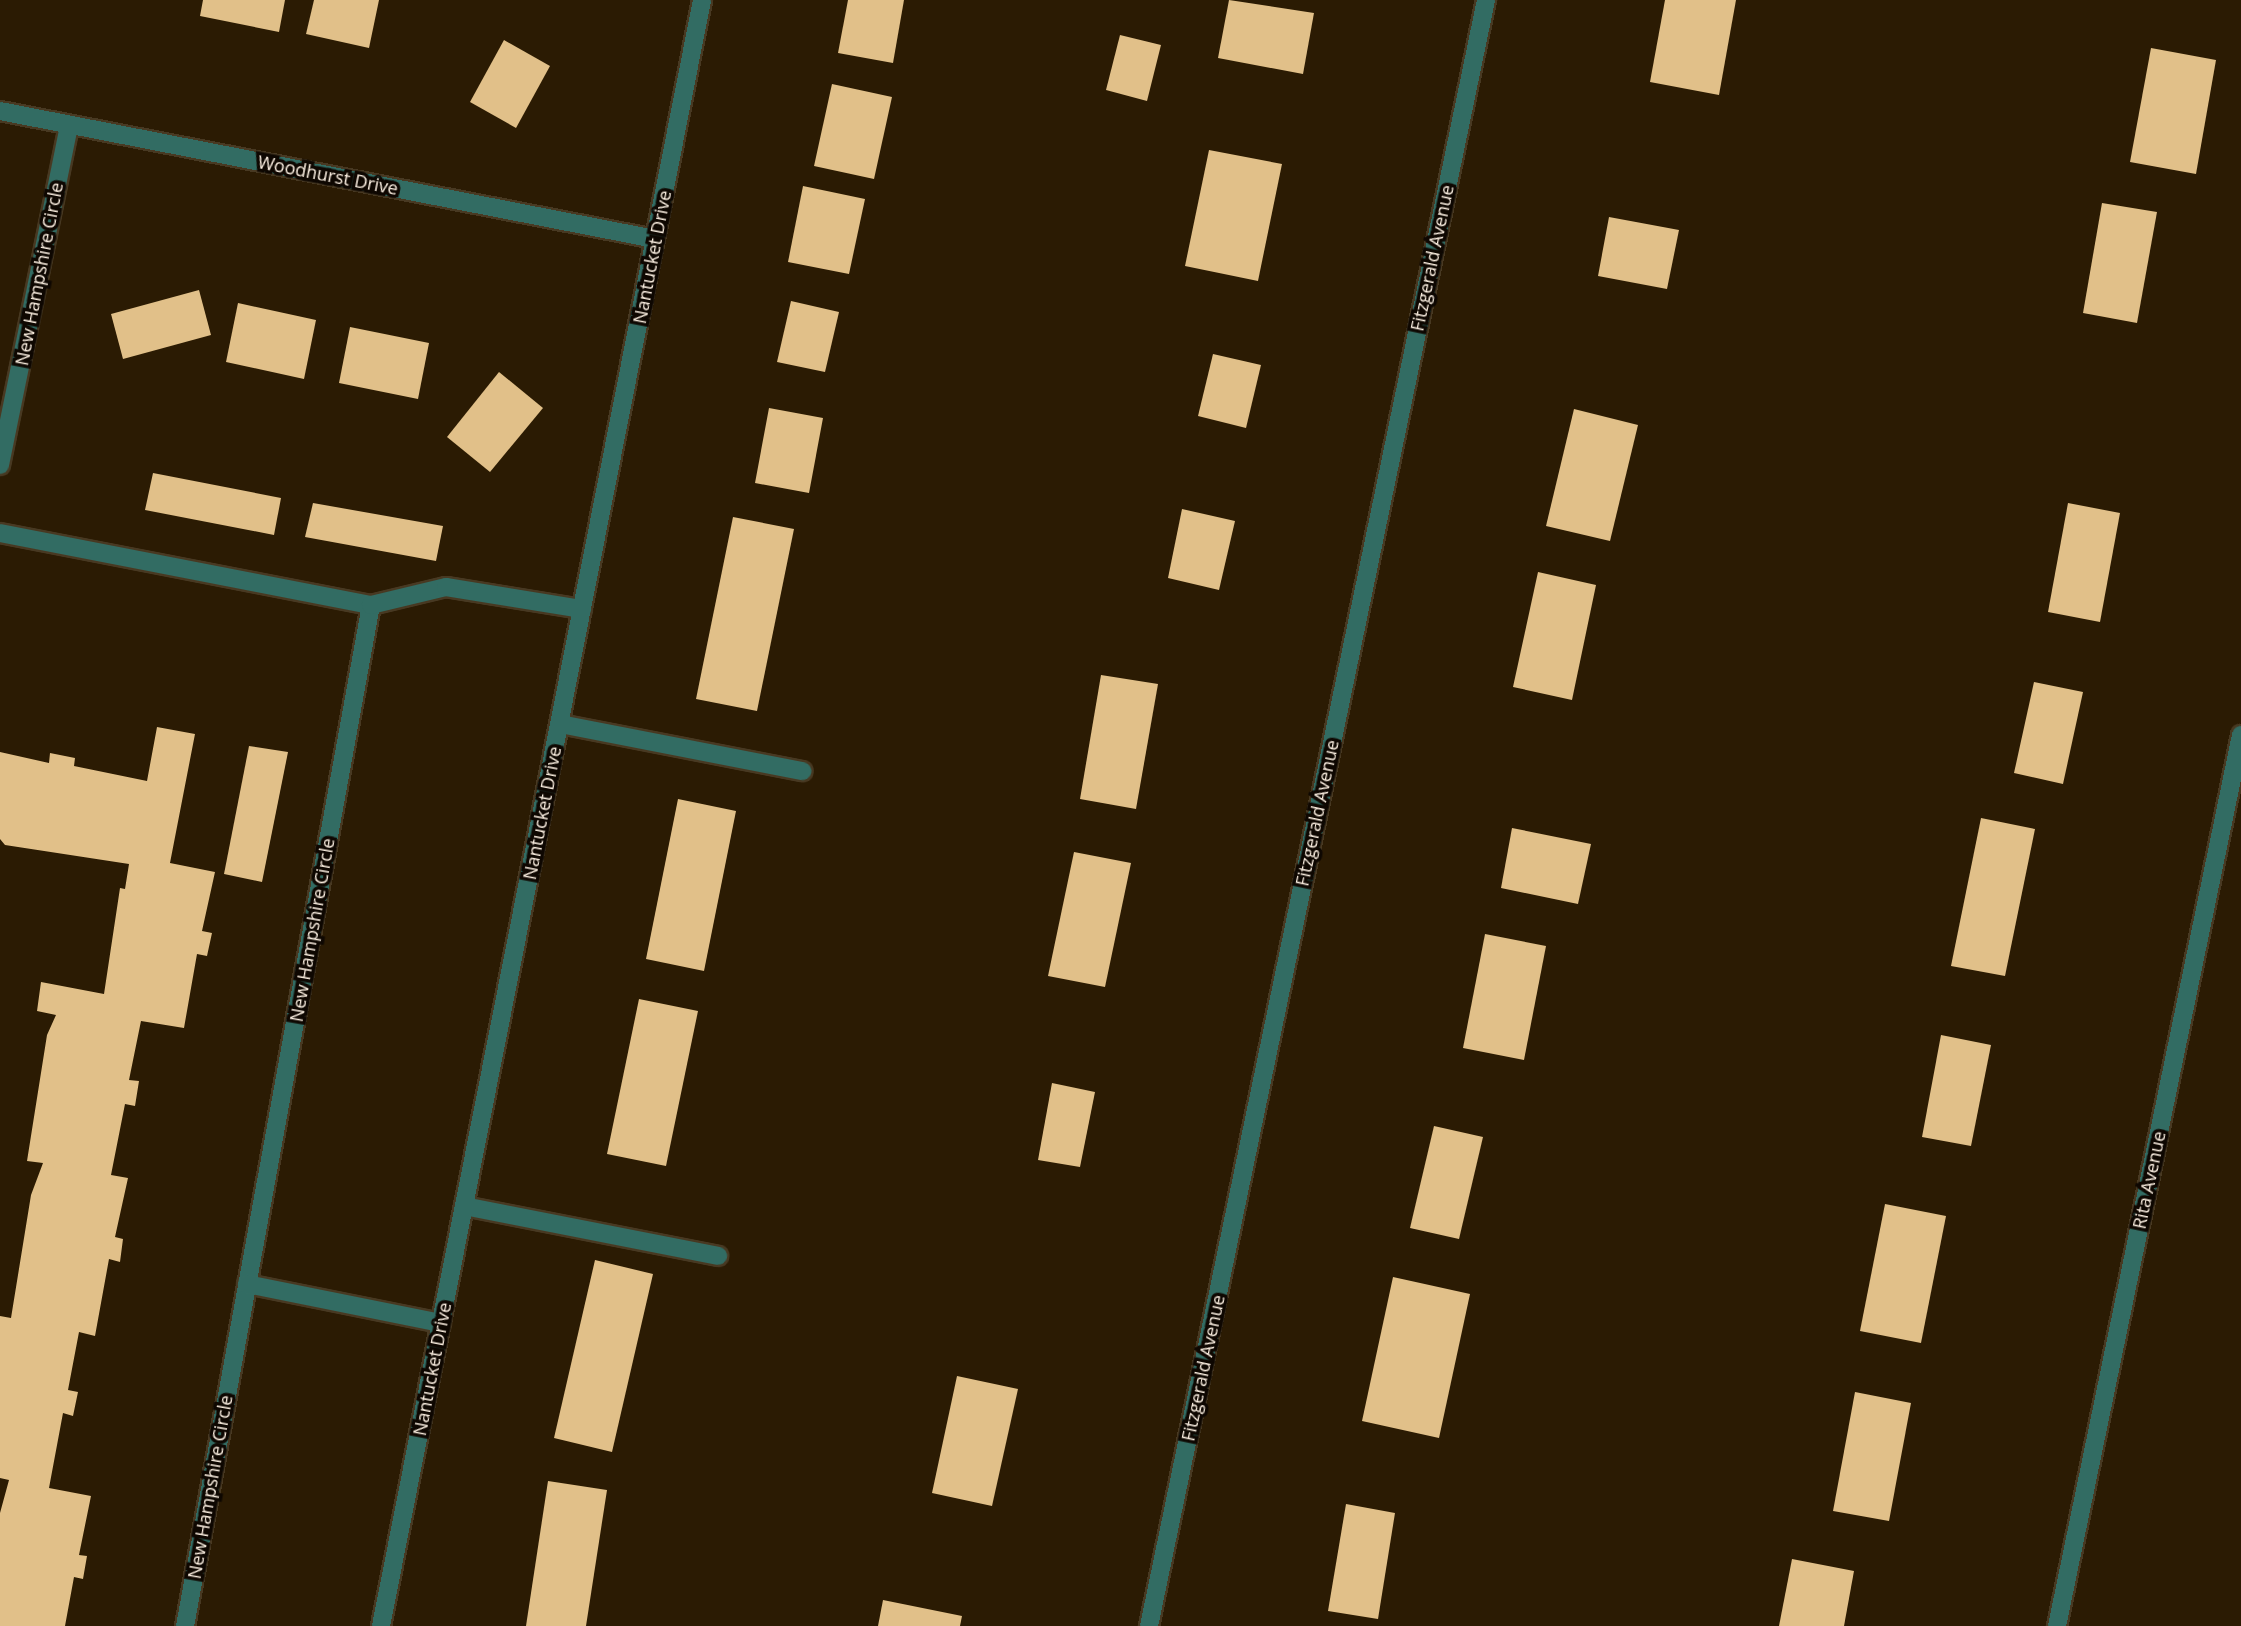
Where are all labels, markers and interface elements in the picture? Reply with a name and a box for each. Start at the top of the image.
street label: Woodhurst Drive [256,151,400,199]
street label: New Hampshire Circle [11,181,67,367]
street label: Fitzgerald Avenue [1406,183,1458,333]
street label: Nantucket Drive [628,188,676,326]
street label: Fitzgerald Avenue [1291,738,1343,888]
street label: Nantucket Drive [518,744,566,882]
street label: New Hampshire Circle [285,837,339,1023]
street label: Rita Avenue [2128,1129,2170,1231]
street label: Fitzgerald Avenue [1177,1293,1229,1443]
street label: Nantucket Drive [408,1300,456,1438]
street label: New Hampshire Circle [183,1394,237,1580]

